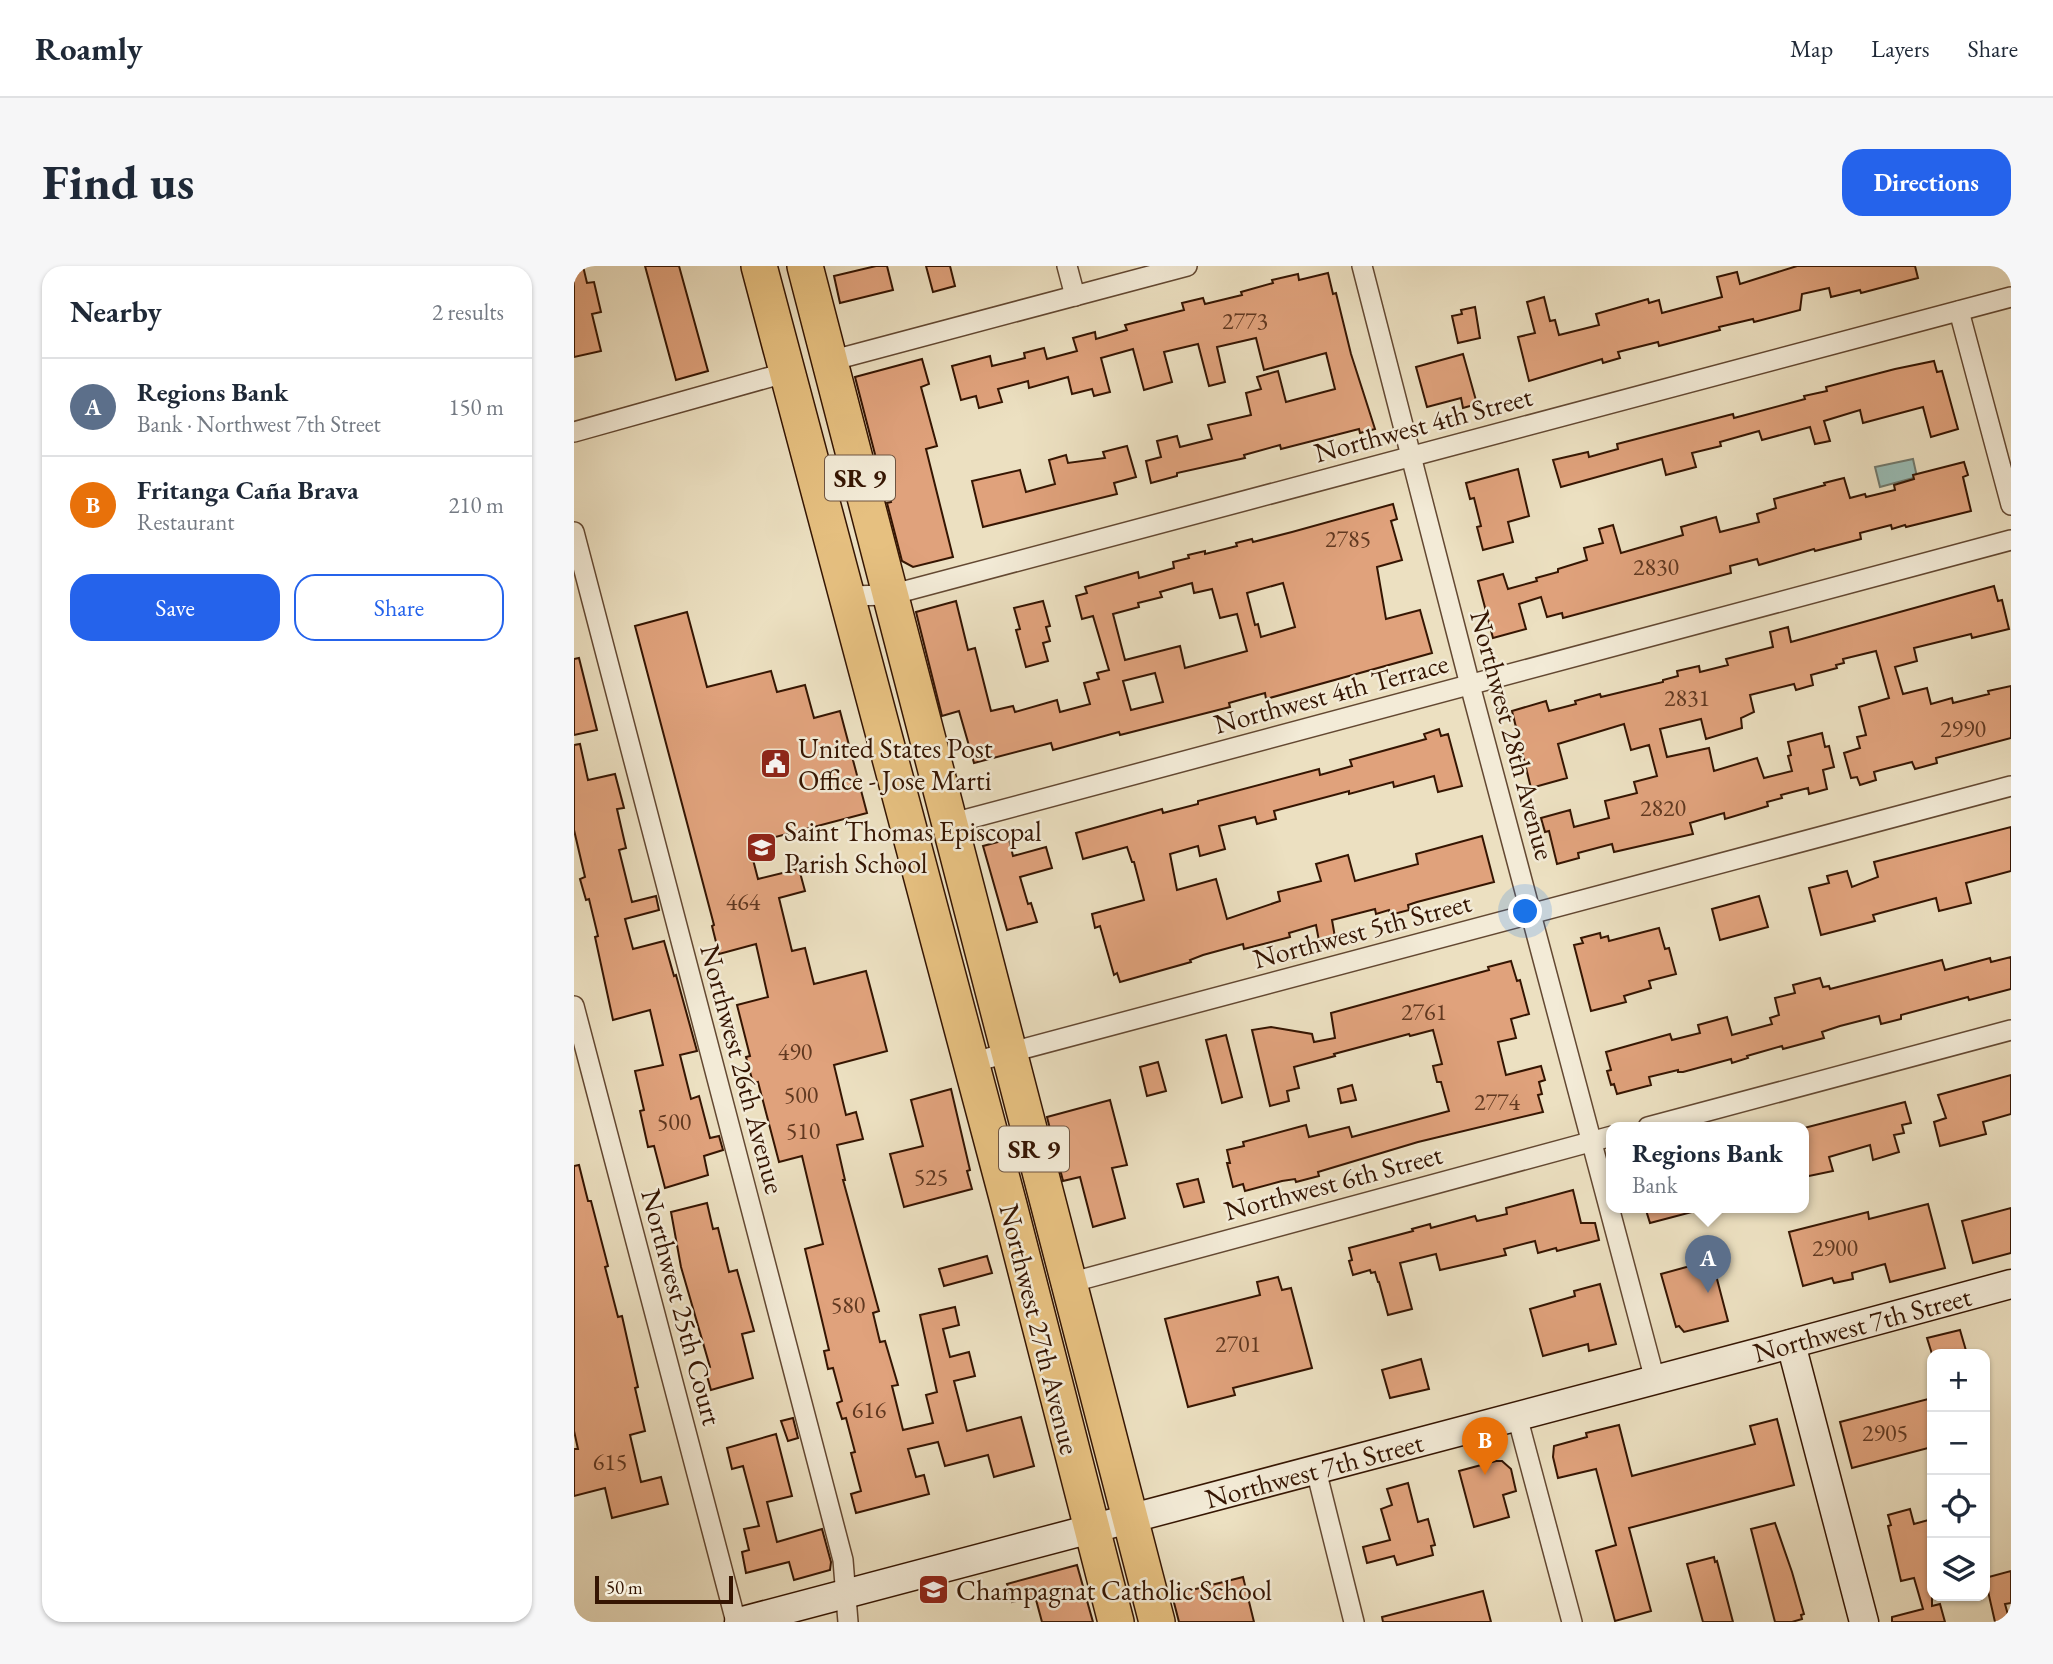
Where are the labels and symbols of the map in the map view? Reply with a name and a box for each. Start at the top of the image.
house number: 2773 [1222,305,1268,336]
street label: Northwest 4th Street [1310,378,1536,470]
road number: SR 9 [825,456,895,500]
house number: 2785 [1325,523,1371,554]
house number: 2830 [1633,551,1679,582]
street label: Northwest 28th Avenue [1462,606,1564,864]
street label: Northwest 4th Terrace [1210,644,1452,742]
house number: 2831 [1664,682,1710,713]
house number: 2990 [1940,713,1986,744]
place label: United States Post Office - Jose Marti [798,730,993,798]
public building icon: United States Post Office - Jose Marti [758,747,792,781]
house number: 2820 [1640,792,1686,823]
place label: Saint Thomas Episcopal Parish School [784,813,1042,881]
school or university icon: Saint Thomas Episcopal Parish School [744,830,778,864]
street label: Northwest 5th Street [1249,884,1475,976]
house number: 464 [726,886,761,917]
your location [1508,894,1542,928]
street label: Northwest 26th Avenue [692,940,794,1198]
house number: 2761 [1401,996,1447,1027]
house number: 490 [778,1036,812,1067]
house number: 500 [784,1079,818,1110]
house number: 2774 [1474,1086,1521,1117]
house number: 500 [657,1106,691,1137]
house number: 510 [786,1115,820,1146]
road number: SR 9 [999,1126,1069,1172]
street label: Northwest 6th Street [1220,1136,1446,1228]
house number: 525 [914,1161,948,1192]
street label: Northwest 25th Court [633,1185,731,1429]
street label: Northwest 27th Avenue [991,1200,1089,1458]
house number: 2900 [1812,1232,1858,1263]
pin: A [1685,1235,1731,1293]
street label: Northwest 7th Street [1749,1278,1975,1370]
house number: 580 [831,1289,865,1320]
house number: 2701 [1215,1328,1261,1359]
house number: 616 [852,1394,886,1425]
pin: B [1462,1417,1508,1475]
house number: 2905 [1862,1417,1908,1448]
street label: Northwest 7th Street [1201,1424,1427,1516]
house number: 615 [593,1446,627,1477]
place label: Champagnat Catholic School [956,1572,1272,1608]
scale bar [595,1573,733,1605]
school or university icon: Champagnat Catholic School [916,1573,950,1607]

